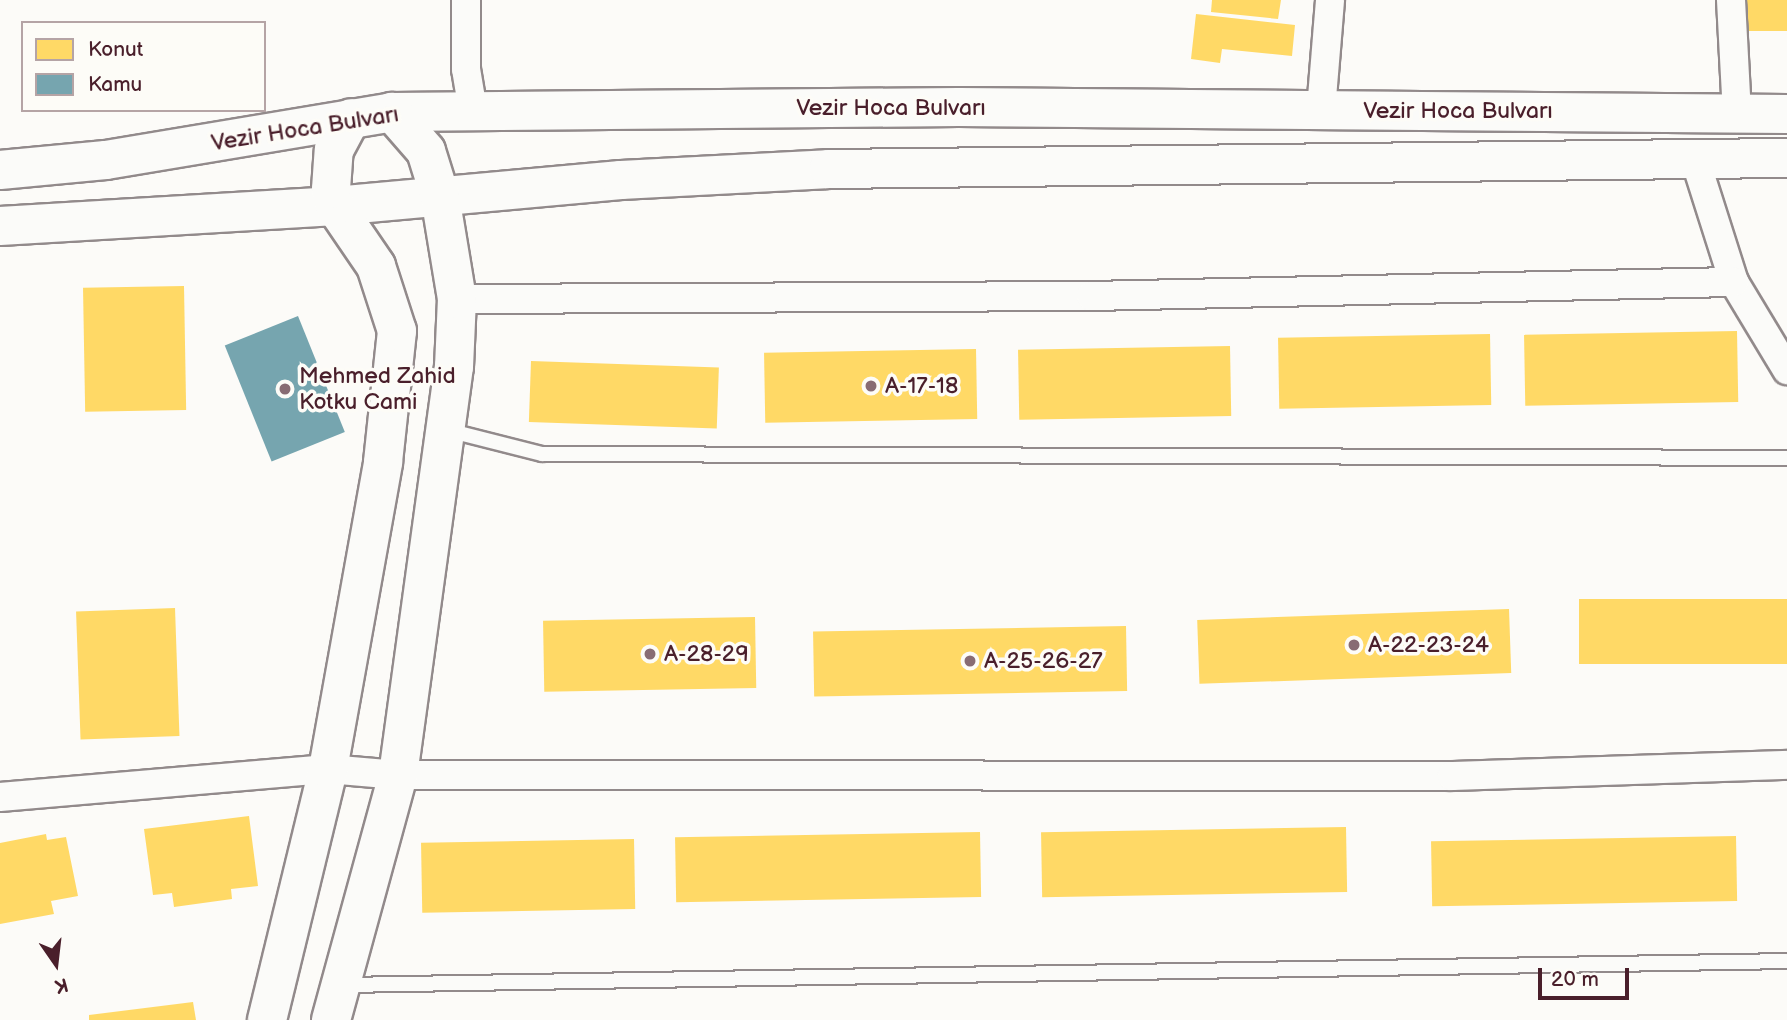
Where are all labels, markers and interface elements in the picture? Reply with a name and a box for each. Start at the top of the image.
legend [21,21,266,112]
text: Konut [88,37,143,62]
text: Kamu [88,72,142,97]
street label: Vezir Hoca Bulvarı [796,94,986,122]
street label: Vezir Hoca Bulvarı [1363,97,1553,125]
street label: Vezir Hoca Bulvarı [209,101,401,157]
place label: Mehmed Zahid Kotku Cami [299,362,456,416]
place label: A-17-18 [885,372,958,400]
marker: A-17-18 [863,378,879,394]
marker: Mehmed Zahid Kotku Cami [277,381,293,397]
place label: A-22-23-24 [1368,631,1489,659]
marker: A-22-23-24 [1346,637,1362,653]
place label: A-28-29 [664,640,749,668]
marker: A-28-29 [642,646,658,662]
place label: A-25-26-27 [984,647,1103,675]
marker: A-25-26-27 [962,653,978,669]
north arrow [21,929,91,999]
scale bar [1542,954,1633,998]
text: 20 m [1551,967,1599,992]
text: K [52,972,70,998]

